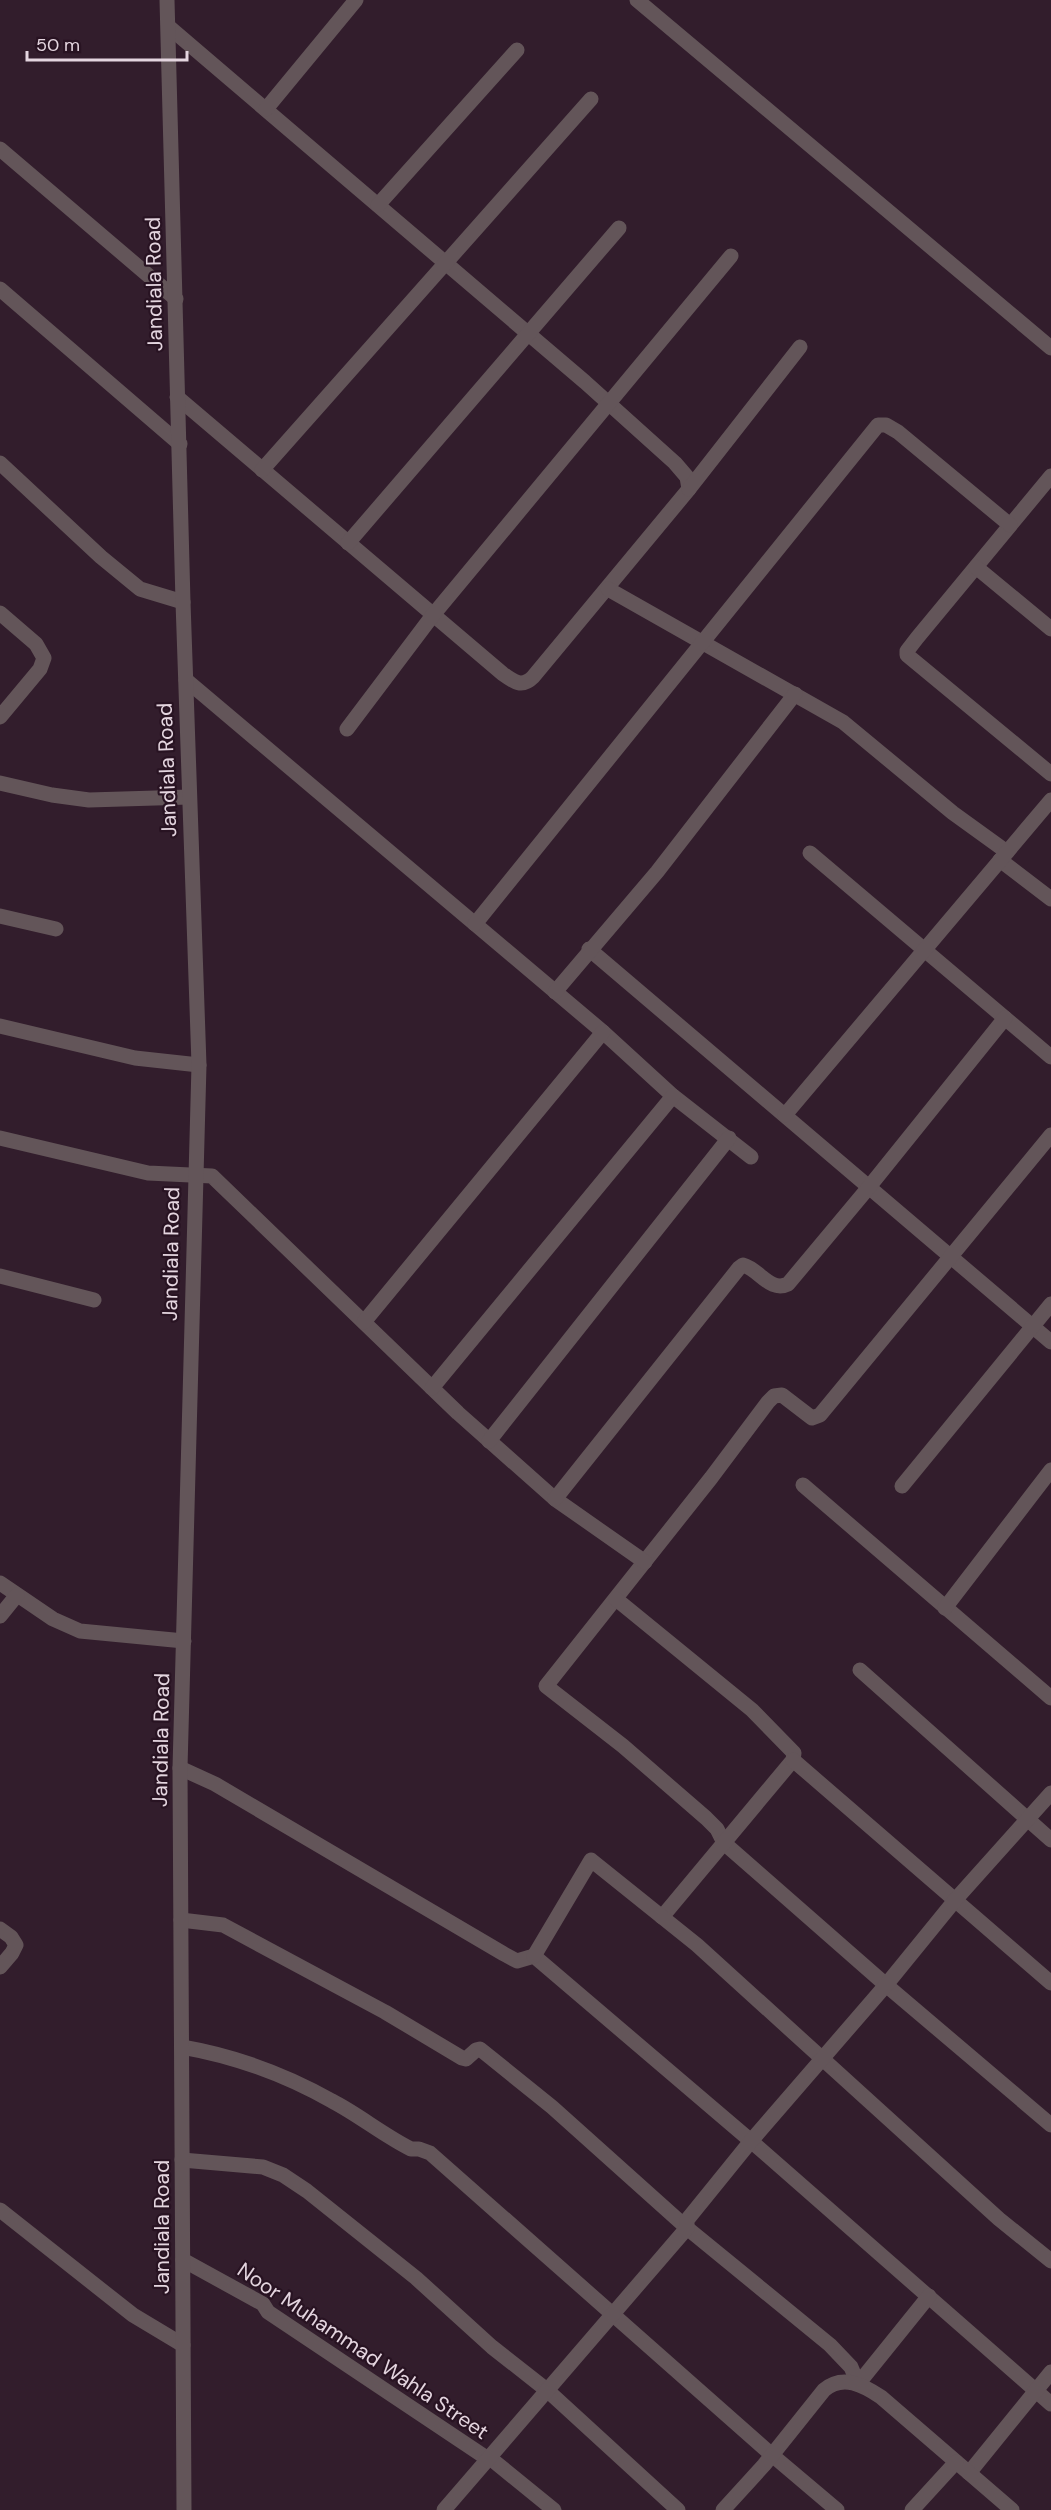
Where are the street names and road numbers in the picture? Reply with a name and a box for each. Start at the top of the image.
street label: Jandiala Road [139,217,169,351]
street label: Jandiala Road [151,702,183,838]
street label: Jandiala Road [156,1187,186,1321]
street label: Jandiala Road [146,1673,176,1807]
street label: Jandiala Road [148,2160,176,2294]
street label: Noor Muhammad Wahla Street [232,2256,494,2446]

